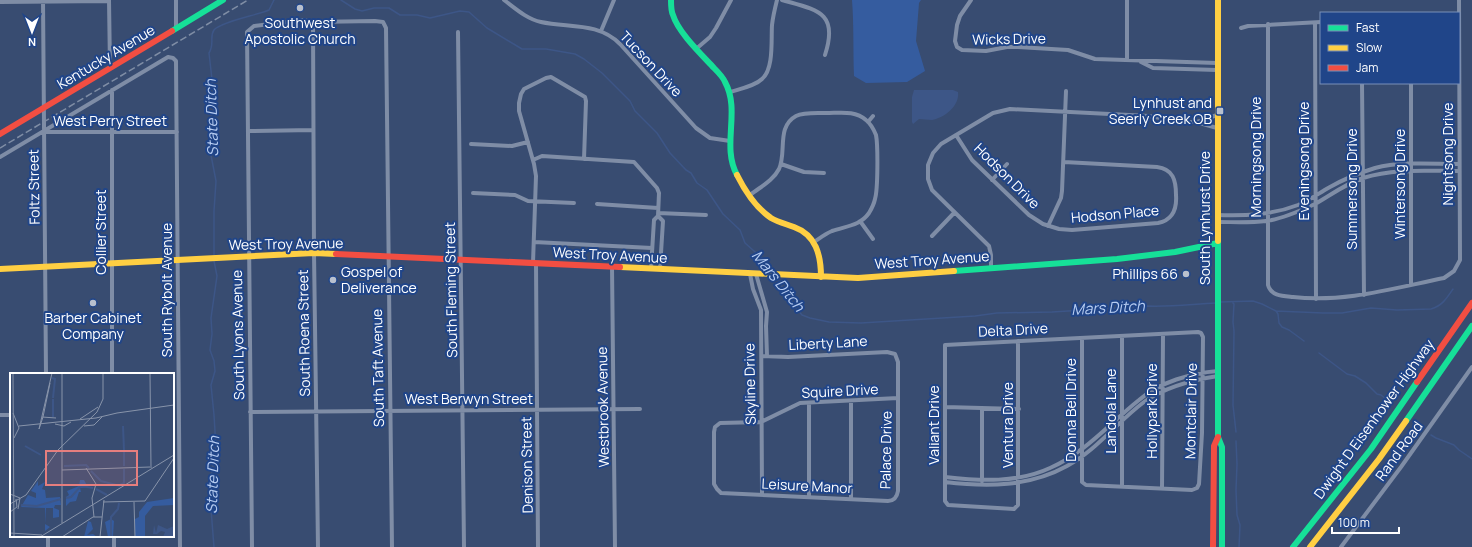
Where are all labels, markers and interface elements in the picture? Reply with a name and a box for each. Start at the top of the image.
marker: Southwest Apostolic Church [295,3,305,13]
north arrow [12,12,52,52]
legend [1320,12,1460,84]
place label: Southwest Apostolic Church [244,13,356,48]
text: Fast [1356,19,1380,36]
street label: Kentucky Avenue [53,20,158,93]
street label: Tucson Drive [616,27,687,101]
street label: Wicks Drive [972,28,1046,49]
text: N [28,35,36,50]
text: Slow [1356,39,1382,56]
text: Jam [1356,59,1378,76]
water label: State Ditch [200,78,223,157]
place label: Lynhust and Seerly Creek OB [1109,93,1212,128]
street label: Morningsong Drive [1246,96,1265,218]
street label: Eveningsong Drive [1294,102,1313,220]
street label: Nightsong Drive [1438,103,1457,205]
marker: Lynhust and Seerly Creek OB [1215,106,1225,116]
street label: West Perry Street [53,111,167,130]
street label: Summersong Drive [1342,128,1361,250]
street label: Wintersong Drive [1390,129,1409,239]
street label: Hodson Drive [970,139,1044,213]
street label: Foltz Street [23,149,44,225]
street label: South Lynhurst Drive [1195,151,1214,285]
street label: Collier Street [91,189,110,275]
street label: Hodson Place [1070,200,1160,227]
street label: South Fleming Street [440,222,461,358]
street label: South Rybolt Avenue [157,223,176,357]
street label: West Troy Avenue [228,233,344,254]
street label: West Troy Avenue [552,242,668,267]
water label: Mars Ditch [747,246,810,317]
street label: West Troy Avenue [874,246,990,273]
place label: Gospel of Deliverance [341,262,417,297]
place label: Phillips 66 [1112,264,1178,283]
street label: South Roena Street [293,269,314,397]
marker: Phillips 66 [1181,269,1191,279]
street label: South Lyons Avenue [227,270,248,400]
marker: Gospel of Deliverance [328,275,338,285]
water label: Mars Ditch [1071,295,1146,320]
marker: Barber Cabinet Company [88,298,98,308]
place label: Barber Cabinet Company [44,308,142,343]
street label: South Taft Avenue [367,309,388,427]
street label: Delta Drive [978,318,1048,341]
street label: Liberty Lane [788,331,868,354]
street label: Dwight D Eisenhower Highway [1309,335,1438,502]
street label: Skyline Drive [739,343,760,425]
street label: Westbrook Avenue [592,346,613,468]
street label: Donna Bell Drive [1061,358,1080,462]
street label: Hollypark Drive [1142,363,1161,459]
street label: Montclair Drive [1180,363,1201,459]
street label: Landola Lane [1101,369,1120,454]
inset map [10,373,174,537]
street label: Squire Drive [801,379,879,402]
street label: Ventura Drive [998,382,1017,468]
street label: Valiant Drive [924,385,943,465]
street label: West Berwyn Street [405,389,534,408]
street label: Palace Drive [875,411,896,489]
street label: Denison Street [516,416,537,514]
street label: Rand Road [1371,417,1427,484]
water label: State Ditch [201,435,224,514]
street label: Leisure Manor [761,474,853,497]
scale bar [1332,509,1399,535]
text: 100 m [1338,514,1370,531]

